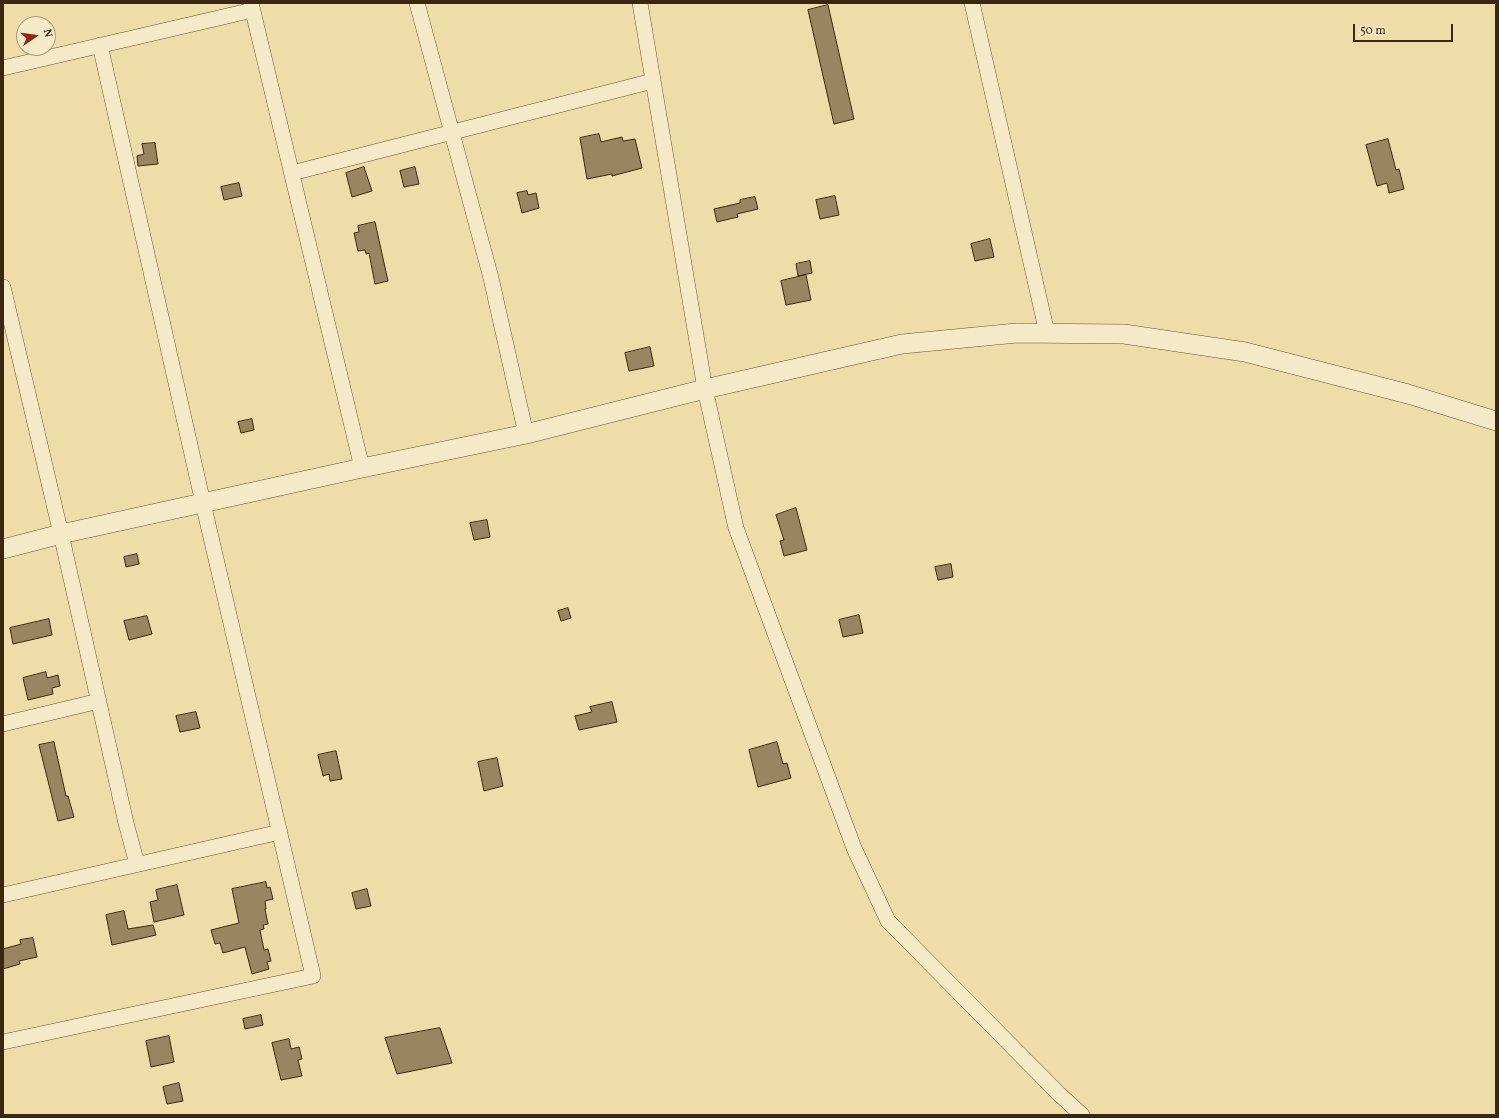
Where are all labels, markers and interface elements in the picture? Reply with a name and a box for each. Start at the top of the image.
north arrow [16,16,56,56]
scale bar [1355,16,1455,42]
text: 50 m [1360,23,1386,39]
text: N [39,28,55,39]

